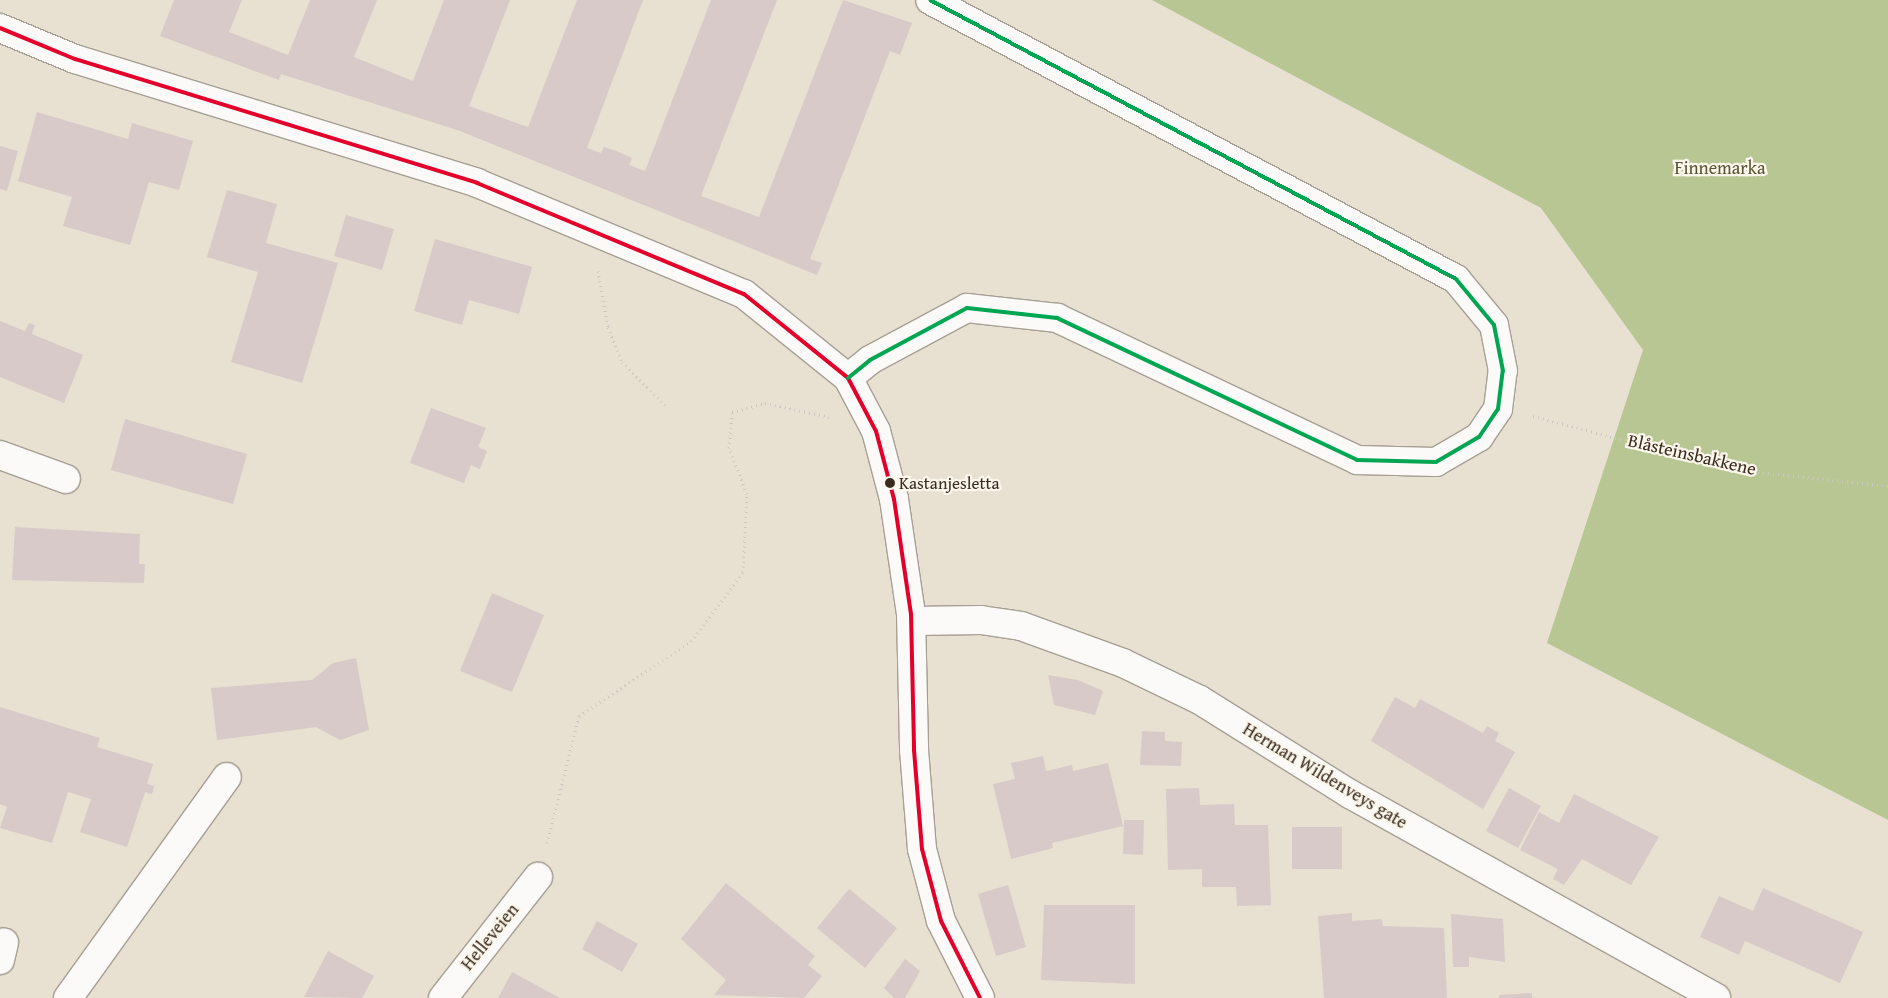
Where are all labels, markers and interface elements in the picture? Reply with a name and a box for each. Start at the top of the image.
park label: Finnemarka [1675,157,1765,179]
street label: Blåsteinsbakkene [1626,430,1758,480]
place label: Kastanjesletta [899,473,1000,493]
marker: Kastanjesletta [885,478,895,488]
street label: Herman Wildenveys gate [1239,718,1411,834]
street label: Helleveien [457,899,523,975]

